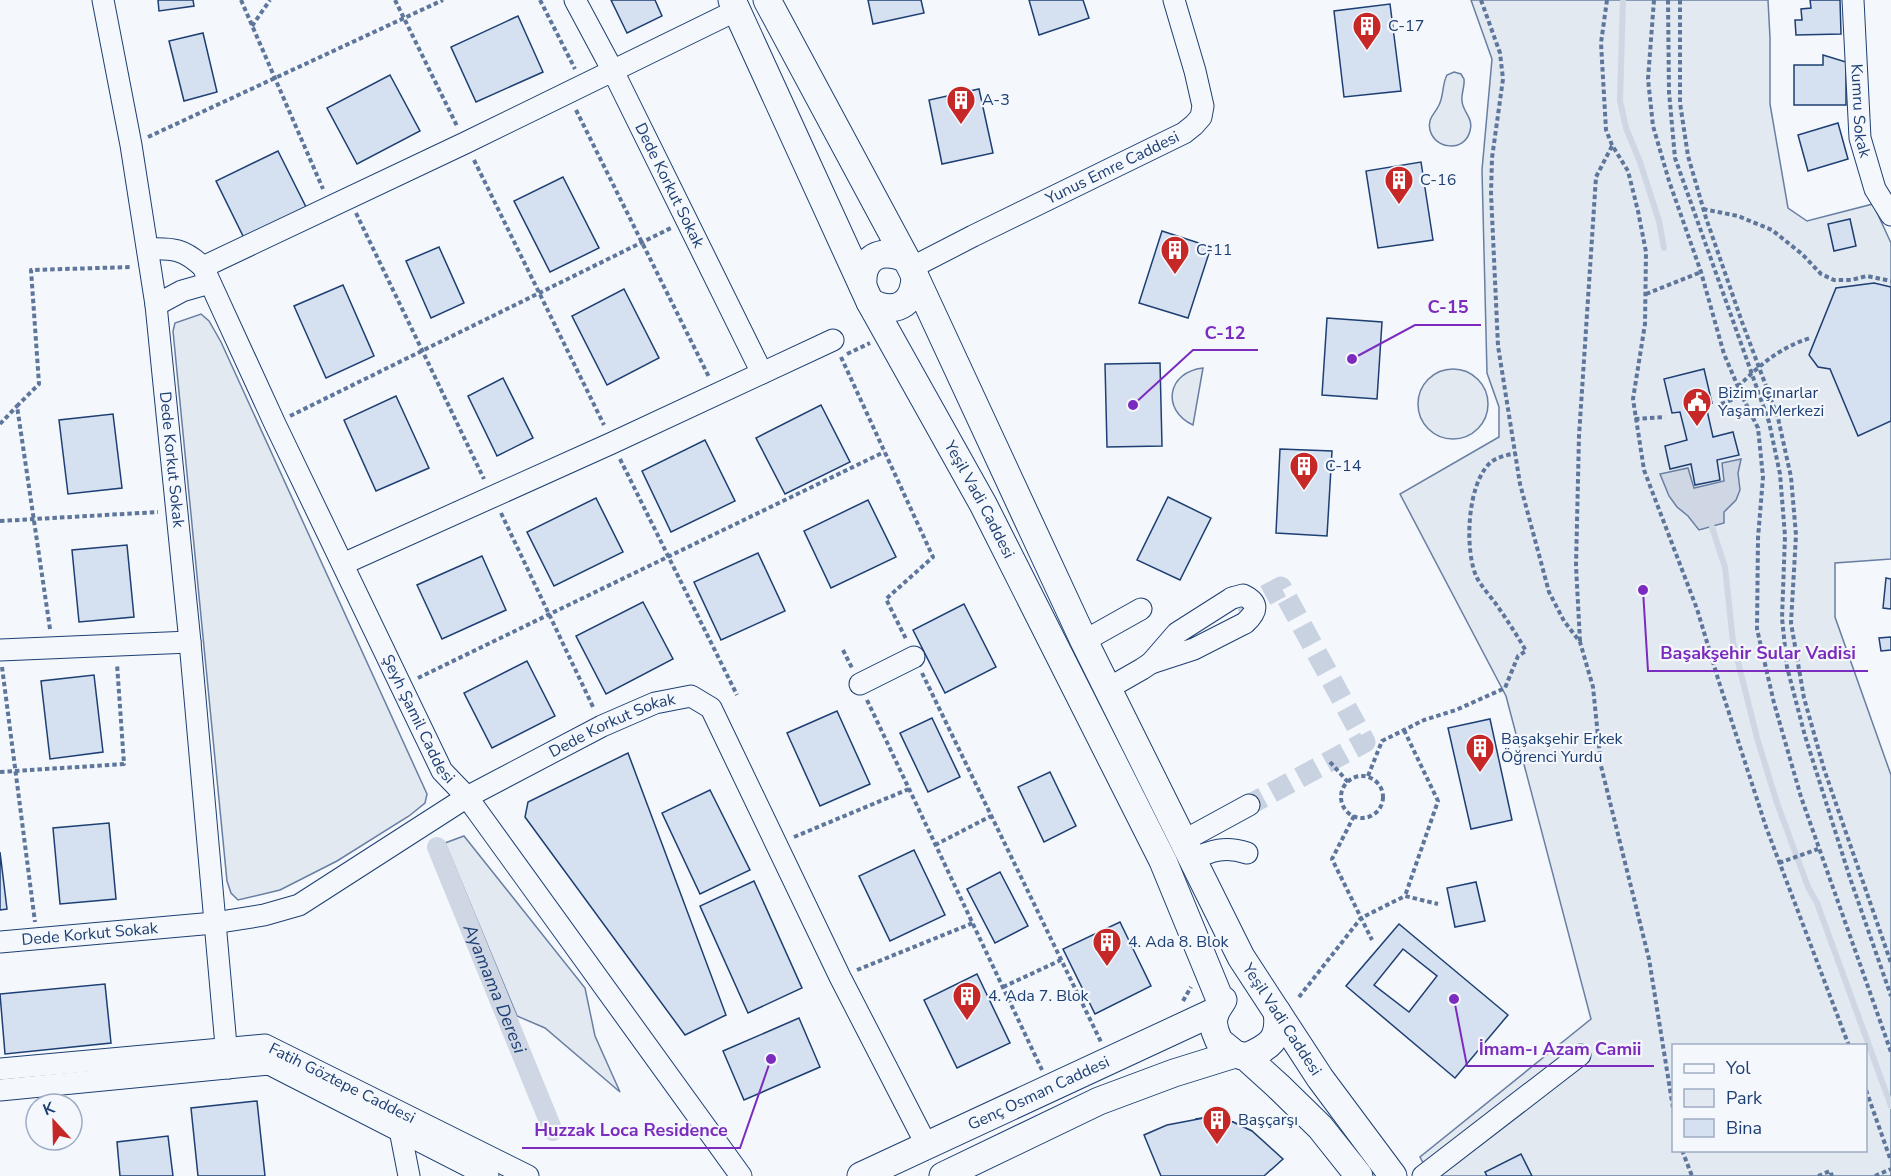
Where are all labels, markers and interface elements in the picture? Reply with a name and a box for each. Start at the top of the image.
building icon: C-17 [1351,10,1383,52]
place label: C-17 [1388,15,1424,37]
street label: Kumru Sokak [1845,63,1877,161]
building icon: A-3 [945,84,977,126]
place label: A-3 [982,89,1010,111]
street label: Dede Korkut Sokak [629,119,710,252]
street label: Yunus Emre Caddesi [1041,126,1183,210]
building icon: C-16 [1383,164,1415,206]
place label: C-16 [1420,169,1456,191]
building icon: C-11 [1159,234,1191,276]
place label: C-11 [1196,239,1232,261]
callout: C-15 [1415,289,1481,325]
text: C-15 [1427,295,1469,319]
callout: C-12 [1193,314,1258,350]
text: C-12 [1204,321,1246,345]
place label: Bizim Çınarlar Yaşam Merkezi [1717,382,1824,422]
public building icon: Bizim Çınarlar Yaşam Merkezi [1681,386,1713,428]
street label: Dede Korkut Sokak [154,390,190,530]
street label: Yeşil Vadi Caddesi [938,436,1020,562]
building icon: C-14 [1288,450,1320,492]
place label: C-14 [1325,455,1362,477]
callout: Başakşehir Sular Vadisi [1648,635,1868,671]
text: Başakşehir Sular Vadisi [1660,641,1856,665]
street label: Şeyh Şamil Caddesi [377,651,460,789]
street label: Dede Korkut Sokak [545,688,678,763]
place label: Başakşehir Erkek Öğrenci Yurdu [1501,728,1624,768]
building icon: Başakşehir Erkek Öğrenci Yurdu [1464,732,1496,774]
street label: Dede Korkut Sokak [21,917,160,951]
water label: Ayamama Deresi [457,919,532,1058]
building icon: 4. Ada 8. Blok [1091,926,1123,968]
place label: 4. Ada 8. Blok [1128,931,1230,953]
street label: Yeşil Vadi Caddesi [1236,958,1327,1080]
building icon: 4. Ada 7. Blok [951,980,983,1022]
place label: 4. Ada 7. Blok [988,985,1090,1007]
callout: İmam-ı Azam Camii [1467,1030,1654,1066]
text: İmam-ı Azam Camii [1479,1037,1641,1061]
street label: Fatih Göztepe Caddesi [265,1038,419,1129]
legend [1672,1044,1867,1152]
street label: Genç Osman Caddesi [964,1051,1113,1136]
text: Yol [1725,1056,1751,1080]
text: Park [1726,1086,1763,1110]
north arrow [24,1092,84,1152]
text: K [40,1096,59,1121]
building icon: Başçarşı [1201,1104,1233,1146]
place label: Başçarşı [1238,1109,1298,1131]
callout: Huzzak Loca Residence [522,1112,740,1148]
text: Bina [1726,1116,1762,1140]
text: Huzzak Loca Residence [534,1118,728,1142]

